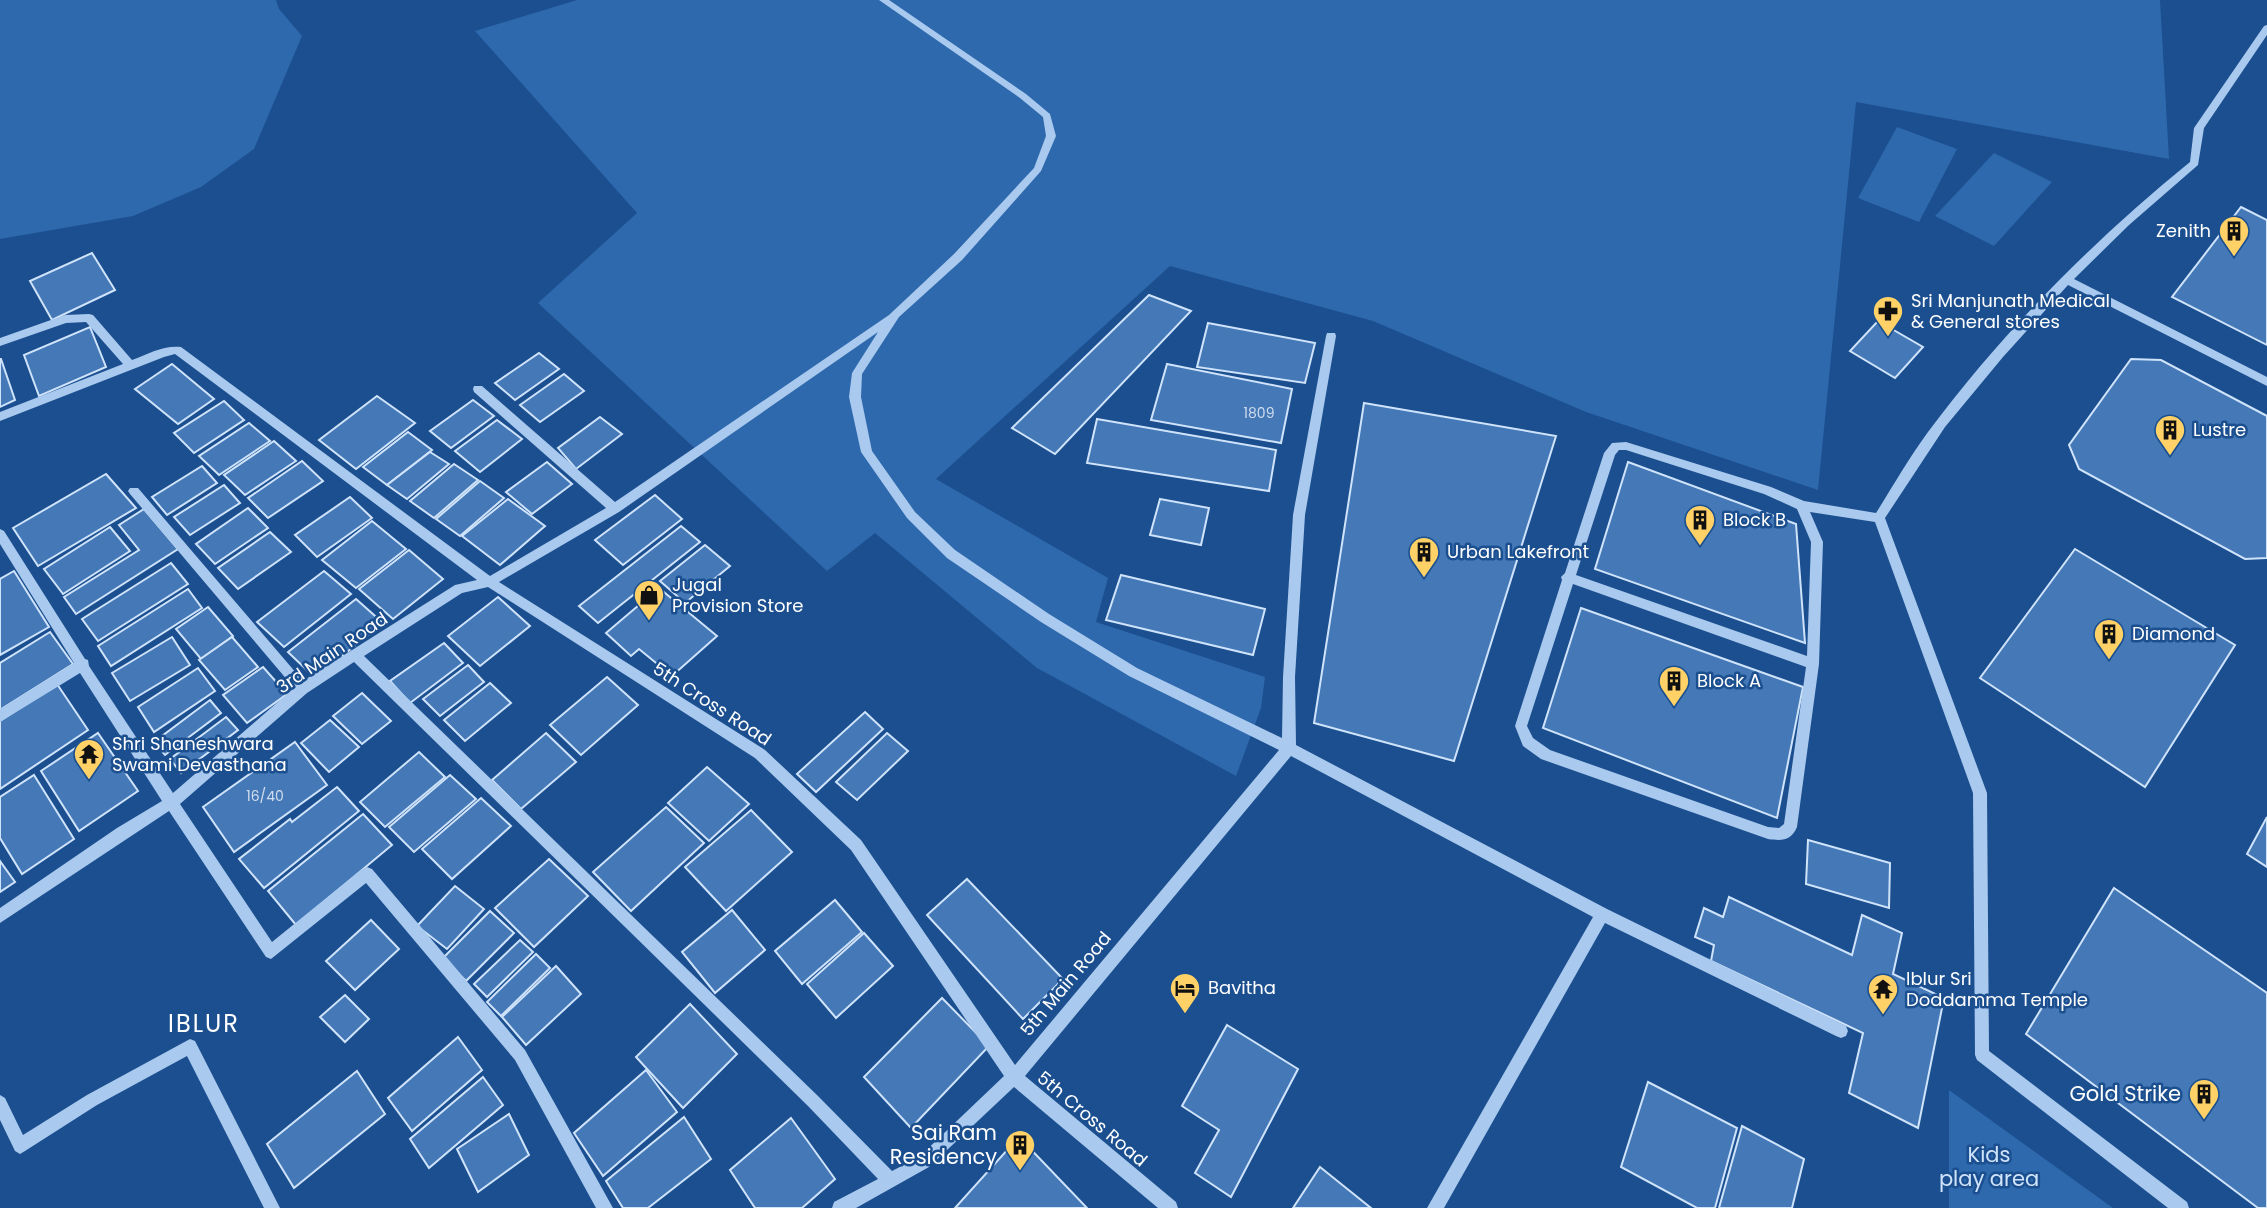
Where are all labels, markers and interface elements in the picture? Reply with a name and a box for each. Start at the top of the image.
building icon: Zenith [2217,214,2251,258]
place label: Zenith [2156,218,2211,243]
place label: Sri Manjunath Medical & General stores [1911,288,2110,334]
pharmacy icon: Sri Manjunath Medical & General stores [1871,294,1905,338]
house number: 1809 [1244,403,1274,423]
building icon: Lustre [2153,413,2187,457]
place label: Lustre [2193,417,2246,442]
building icon: Block B [1683,503,1717,547]
place label: Block B [1723,507,1786,532]
building icon: Urban Lakefront [1407,535,1441,579]
place label: Urban Lakefront [1447,539,1589,564]
place label: Jugal Provision Store [672,572,803,618]
shop icon: Jugal Provision Store [632,578,666,622]
street label: 3rd Main Road [271,606,392,699]
building icon: Diamond [2092,617,2126,661]
place label: Diamond [2132,621,2215,646]
street label: 5th Cross Road [648,656,776,751]
building icon: Block A [1657,664,1691,708]
place label: Block A [1697,668,1761,693]
place label: Shri Shaneshwara Swami Devasthana [112,731,287,777]
temple icon: Shri Shaneshwara Swami Devasthana [72,737,106,781]
house number: 16/40 [246,786,284,806]
street label: 5th Main Road [1014,926,1117,1041]
place label: Iblur Sri Doddamma Temple [1906,966,2088,1012]
hotel icon: Bavitha [1168,971,1202,1015]
temple icon: Iblur Sri Doddamma Temple [1866,972,1900,1016]
place label: Bavitha [1208,975,1276,1000]
district label: IBLUR [168,1007,240,1040]
street label: 5th Cross Road [1032,1065,1153,1172]
building icon: Gold Strike [2187,1077,2221,1121]
place label: Gold Strike [2069,1079,2181,1108]
place label: Sai Ram Residency [890,1118,997,1171]
building icon: Sai Ram Residency [1003,1128,1037,1172]
park label: Kids play area [1939,1140,2039,1193]

